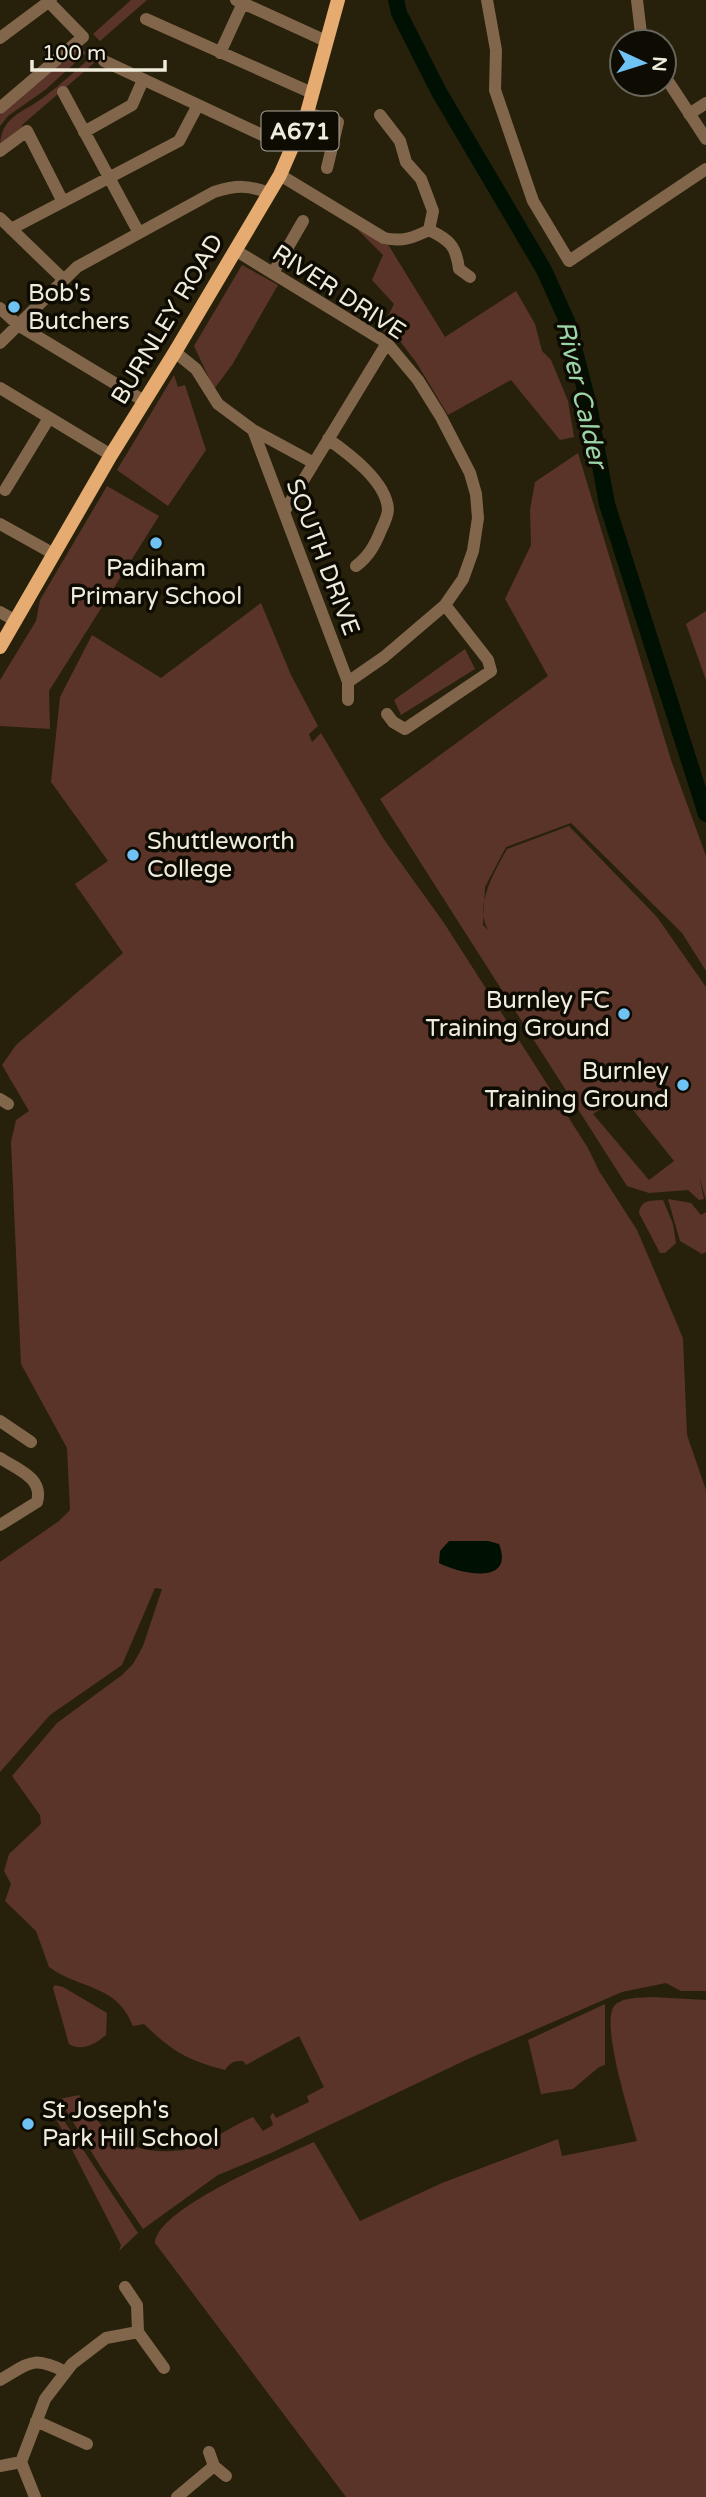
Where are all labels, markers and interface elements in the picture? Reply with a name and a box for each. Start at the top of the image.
scale bar [32,28,164,72]
north arrow [608,28,678,98]
text: 100 m [42,41,106,66]
text: N [647,56,670,72]
road number: A671 [262,112,338,150]
street label: BURNLEY ROAD [105,229,230,410]
street label: RIVER DRIVE [267,239,411,346]
place label: Bob's Butchers [28,279,130,336]
marker: Bob's Butchers [6,299,22,315]
water label: River Calder [550,317,614,474]
street label: SOUTH DRIVE [279,475,366,640]
marker: Padiham Primary School [148,535,164,551]
place label: Padiham Primary School [70,554,242,611]
place label: Shuttleworth College [147,827,295,884]
marker: Shuttleworth College [125,847,141,863]
place label: Burnley FC Training Ground [426,986,610,1043]
marker: Burnley FC Training Ground [616,1006,632,1022]
place label: Burnley Training Ground [485,1057,669,1114]
marker: Burnley Training Ground [675,1077,691,1093]
place label: St Joseph's Park Hill School [42,2096,219,2153]
marker: St Joseph's Park Hill School [20,2116,36,2132]

